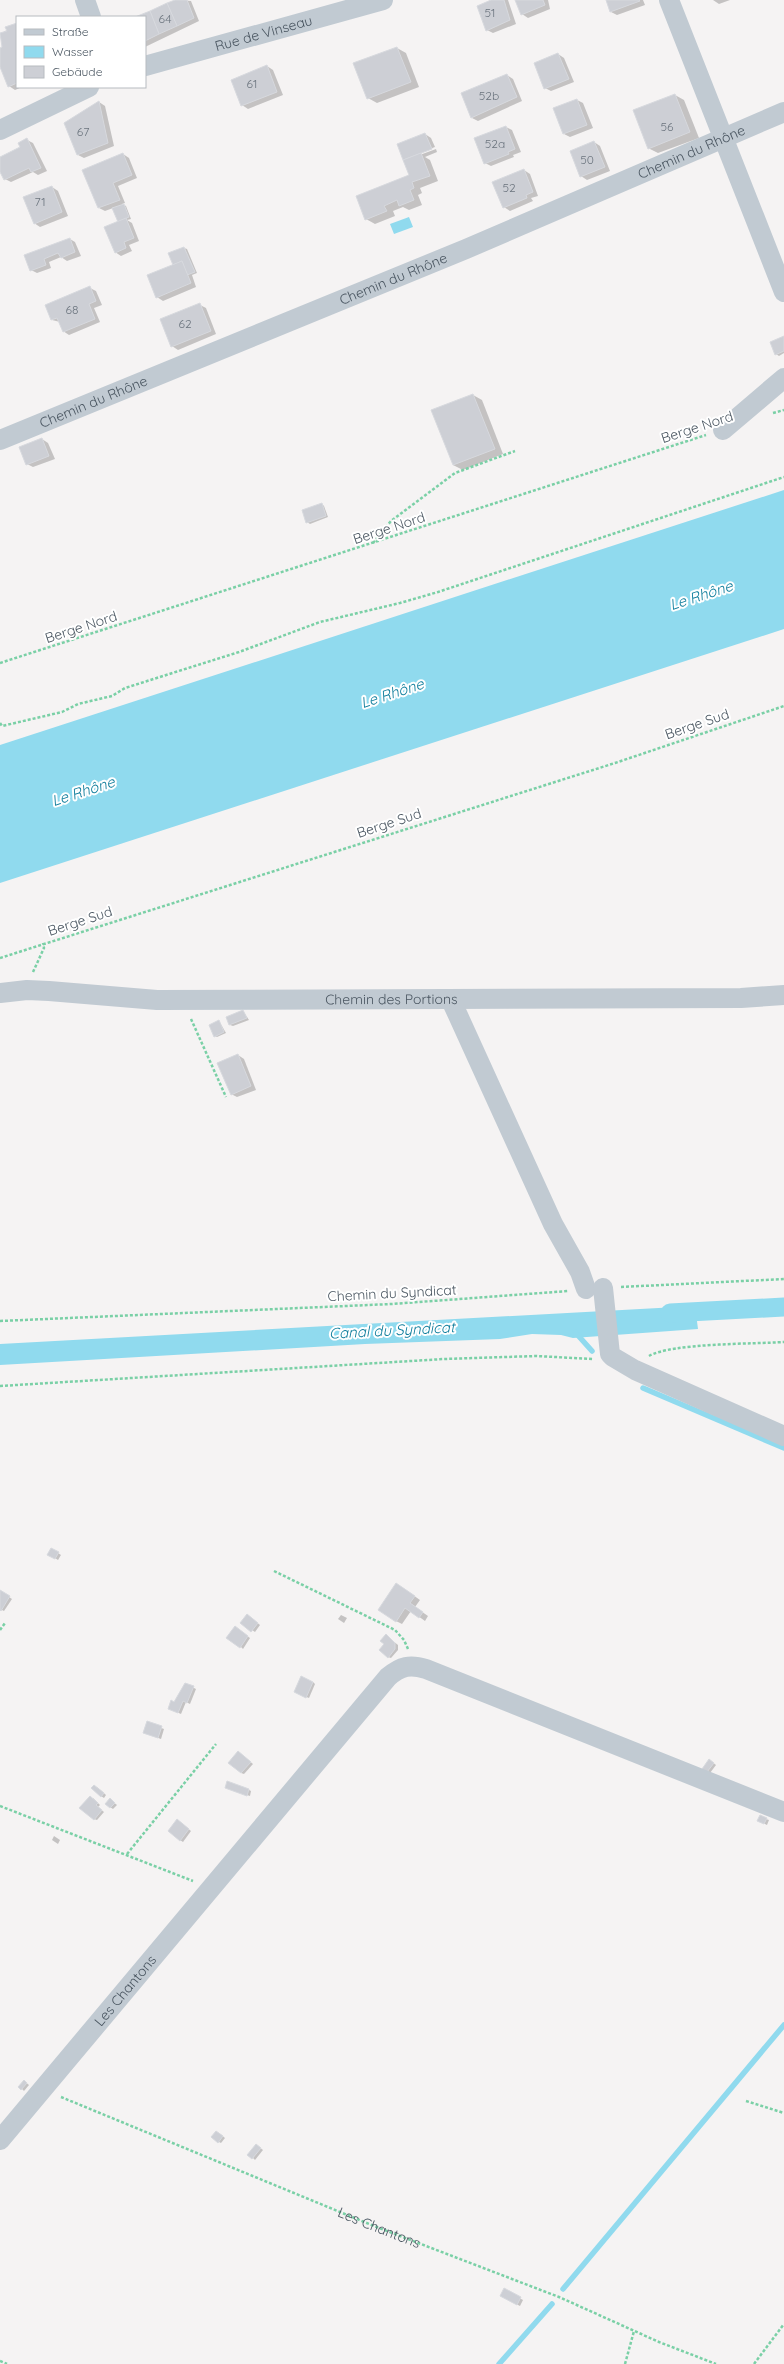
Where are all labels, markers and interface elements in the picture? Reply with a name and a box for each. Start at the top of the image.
house number: 51 [485,5,495,20]
house number: 64 [159,11,171,26]
street label: Rue de Vinseau [213,11,314,55]
legend [16,16,146,88]
text: Straße [52,24,89,39]
text: Wasser [52,44,94,59]
text: Gebäude [52,64,103,79]
house number: 61 [247,76,257,91]
house number: 52b [479,88,499,103]
house number: 56 [661,119,674,134]
street label: Chemin du Rhône [635,121,748,183]
house number: 67 [77,124,89,139]
house number: 52a [485,136,505,151]
house number: 50 [580,152,594,167]
house number: 52 [502,180,516,195]
house number: 71 [34,194,46,209]
street label: Chemin du Rhône [337,249,450,309]
house number: 68 [66,302,78,317]
house number: 62 [178,316,192,331]
street label: Chemin du Rhône [37,372,150,432]
street label: Berge Nord [659,407,735,447]
street label: Berge Nord [351,508,427,548]
water label: Le Rhône [667,576,735,614]
street label: Berge Nord [43,607,119,647]
water label: Le Rhône [358,674,426,712]
street label: Berge Sud [663,705,731,743]
water label: Le Rhône [49,772,117,810]
street label: Berge Sud [354,804,424,842]
street label: Berge Sud [45,902,115,940]
street label: Chemin des Portions [325,990,458,1008]
street label: Chemin du Syndicat [327,1281,457,1305]
water label: Canal du Syndicat [329,1317,457,1343]
street label: Les Chantons [90,1951,160,2030]
street label: Les Chantons [335,2203,423,2252]

